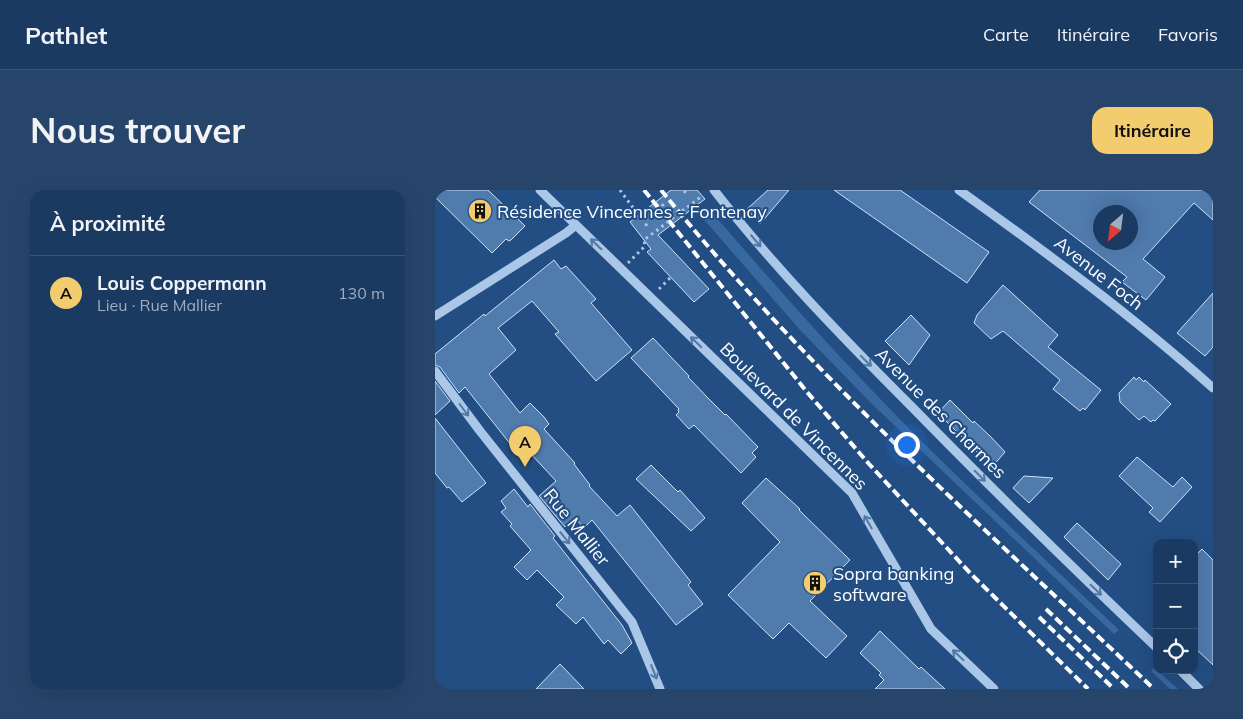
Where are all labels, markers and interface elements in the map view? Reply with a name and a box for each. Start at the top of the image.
text: Pathlet [25,20,107,50]
text: Carte [983,23,1029,46]
text: Itinéraire [1057,23,1130,46]
text: Favoris [1158,23,1218,46]
button: Itinéraire [1092,107,1213,154]
text: Nous trouver [30,108,245,152]
building icon: Résidence Vincennes - Fontenay [467,198,493,224]
place label: Résidence Vincennes - Fontenay [497,200,767,223]
north arrow [1093,205,1138,250]
text: À proximité [50,210,166,236]
street label: Avenue Foch [1050,231,1148,315]
one-way arrow [751,234,762,247]
one-way arrow [590,237,602,250]
text: Louis Coppermann [97,271,267,295]
text: A [60,283,72,303]
text: 130 m [338,283,385,303]
text: Lieu · Rue Mallier [97,295,222,315]
one-way arrow [690,336,703,348]
street label: Boulevard de Vincennes [715,337,873,495]
street label: Avenue des Charmes [871,343,1012,484]
one-way arrow [859,355,872,367]
one-way arrow [459,403,469,417]
pin: A [509,426,541,467]
your location [894,432,920,458]
one-way arrow [974,470,986,482]
street label: Rue Mallier [539,484,615,571]
one-way arrow [863,515,873,529]
one-way arrow [559,531,570,544]
map controls [1153,539,1198,674]
button: + [1153,539,1198,584]
place label: Sopra banking software [833,562,954,606]
building icon: Sopra banking software [802,570,828,596]
one-way arrow [1090,584,1102,596]
button: − [1153,584,1198,629]
button: locate [1153,629,1198,674]
one-way arrow [952,649,965,661]
one-way arrow [650,664,659,679]

